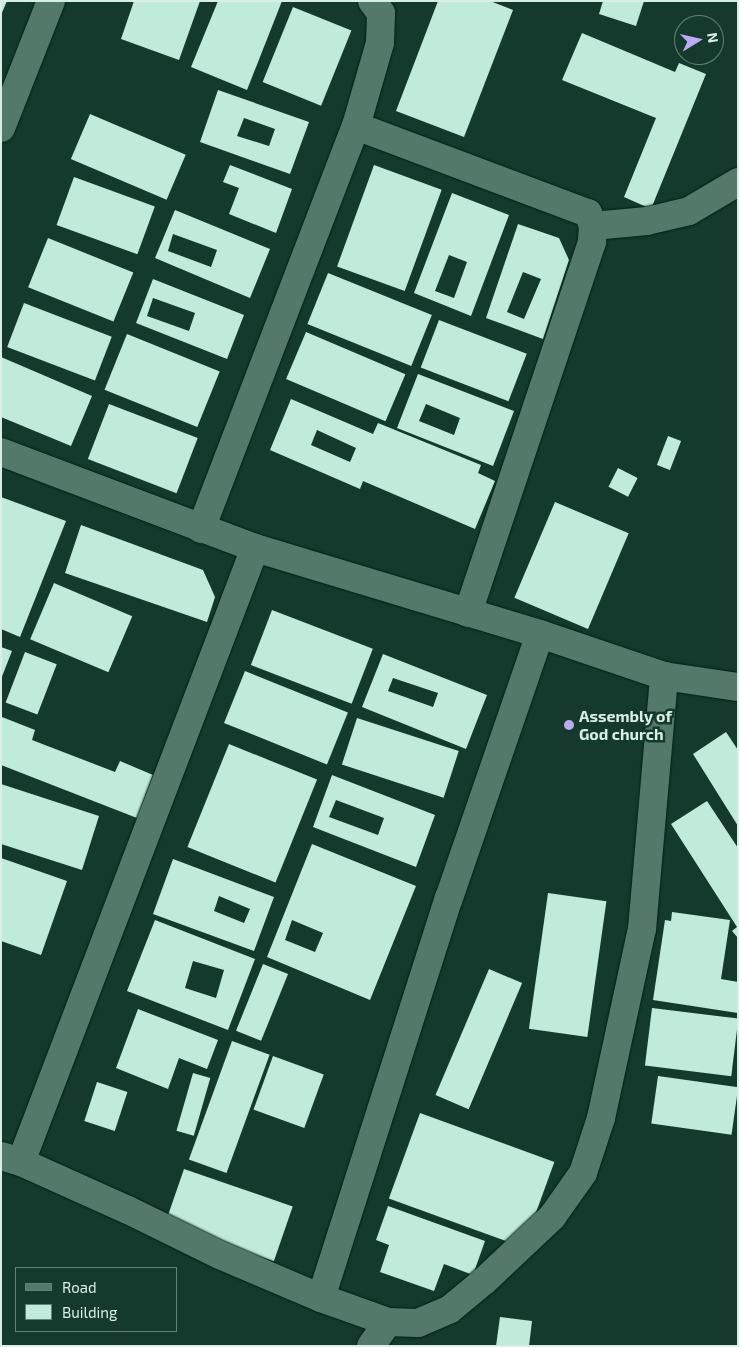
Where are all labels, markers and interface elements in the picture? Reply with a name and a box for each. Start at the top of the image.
north arrow [674,15,724,65]
text: N [704,31,723,44]
place label: Assembly of God church [579,706,672,744]
marker: Assembly of God church [563,719,575,731]
legend [15,1267,178,1332]
text: Road [62,1278,97,1296]
text: Building [62,1303,117,1321]

